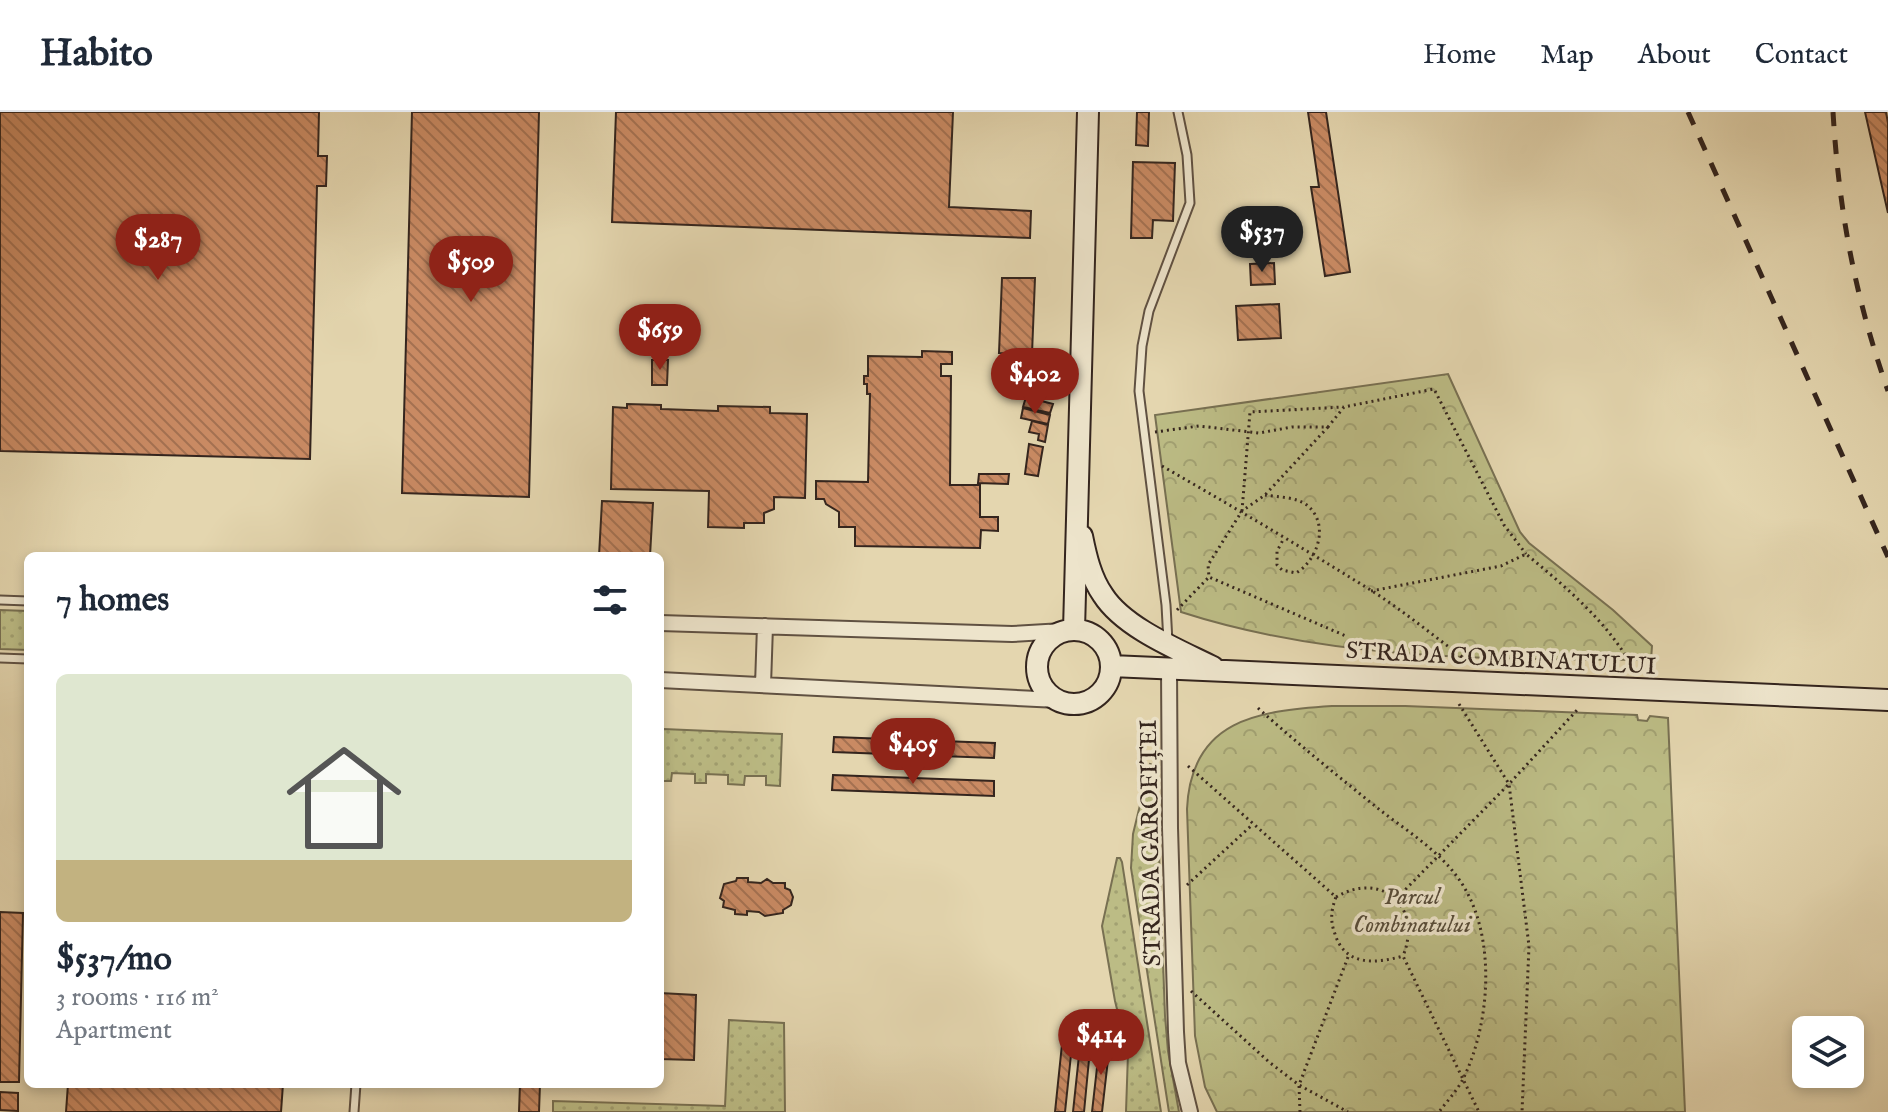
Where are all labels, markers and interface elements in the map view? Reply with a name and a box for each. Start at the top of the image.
text: Habito [40,31,153,79]
text: Home [1423,38,1496,73]
text: Map [1540,38,1594,73]
text: About [1638,38,1711,73]
text: Contact [1755,38,1848,73]
pin: $537 [1215,206,1309,274]
pin: $287 [111,214,205,282]
text: $537 [1239,215,1285,248]
text: $287 [134,223,182,256]
pin: $509 [424,236,518,304]
text: $509 [447,245,495,278]
pin: $659 [613,304,707,372]
text: $659 [637,313,683,346]
pin: $402 [988,348,1082,416]
text: $402 [1009,357,1061,390]
icon: filters [588,578,632,622]
text: 7 homes [56,579,169,622]
street label: STRADA COMBINATULUI [1345,636,1657,683]
pin: $405 [866,718,960,786]
street label: STRADA GAROFIȚEI [1134,719,1169,967]
icon: home [272,726,416,870]
text: $405 [888,727,938,760]
park label: Parcul Combinatului [1353,882,1473,941]
text: $537/mo [56,938,172,981]
text: 3 rooms · 116 m² [56,981,219,1014]
pin: $414 [1054,1009,1148,1077]
text: Apartment [56,1014,172,1047]
map controls [1792,1016,1864,1088]
button: layers [1792,1016,1864,1088]
text: $414 [1076,1018,1126,1051]

